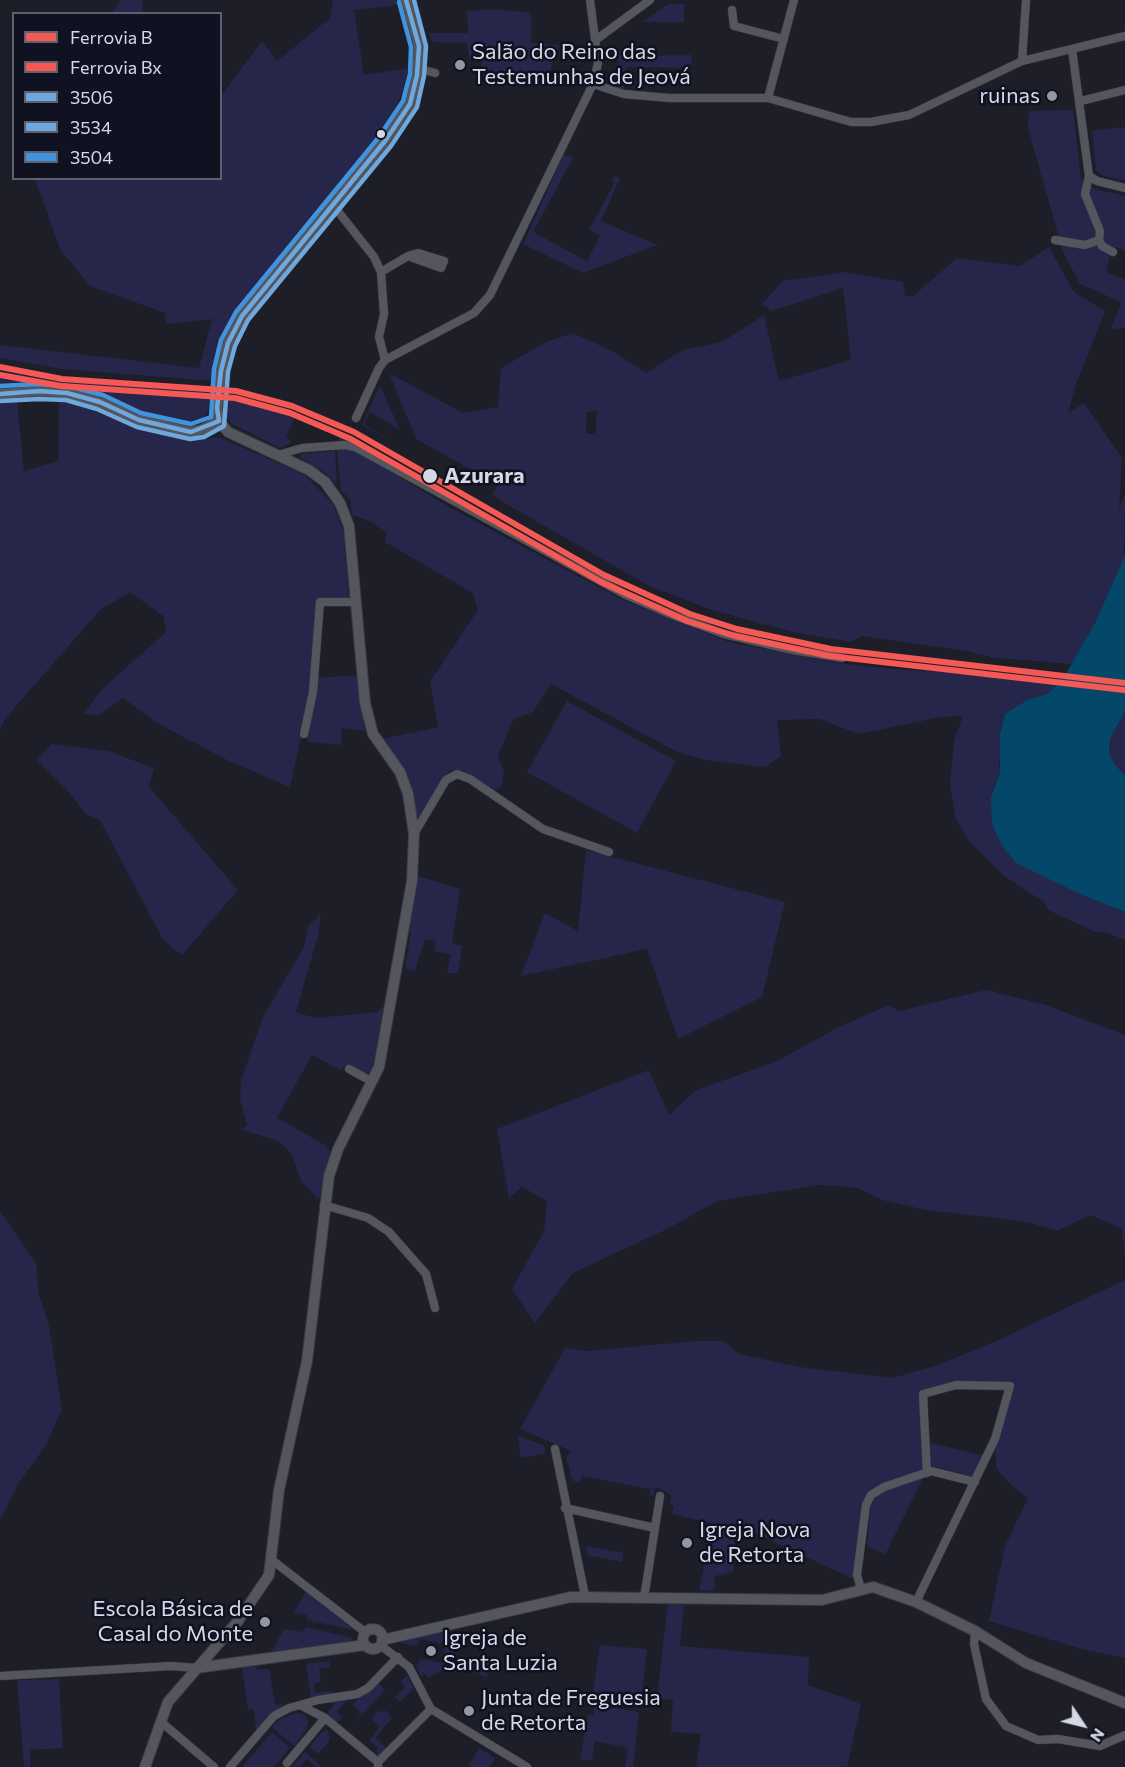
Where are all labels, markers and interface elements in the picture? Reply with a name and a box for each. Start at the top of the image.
legend [12,12,222,180]
text: Ferrovia B [70,26,152,48]
place label: Salão do Reino das Testemunhas de Jeová [472,39,691,90]
text: Ferrovia Bx [70,56,162,78]
marker: Salão do Reino das Testemunhas de Jeová [453,58,467,72]
place label: ruinas [979,83,1040,109]
text: 3506 [70,86,113,108]
marker: ruinas [1045,89,1059,103]
text: 3534 [70,116,112,138]
unlabelled marker [375,128,387,140]
text: 3504 [70,146,113,168]
place label: Azurara [444,463,525,489]
marker: Azurara [421,467,439,485]
place label: Igreja Nova de Retorta [699,1517,810,1568]
marker: Igreja Nova de Retorta [680,1536,694,1550]
place label: Escola Básica de Casal do Monte [92,1596,253,1648]
marker: Escola Básica de Casal do Monte [258,1615,272,1629]
place label: Igreja de Santa Luzia [443,1625,558,1676]
marker: Igreja de Santa Luzia [424,1644,438,1658]
place label: Junta de Freguesia de Retorta [481,1685,661,1736]
north arrow [1053,1695,1113,1755]
marker: Junta de Freguesia de Retorta [462,1704,476,1718]
text: N [1087,1725,1109,1746]

